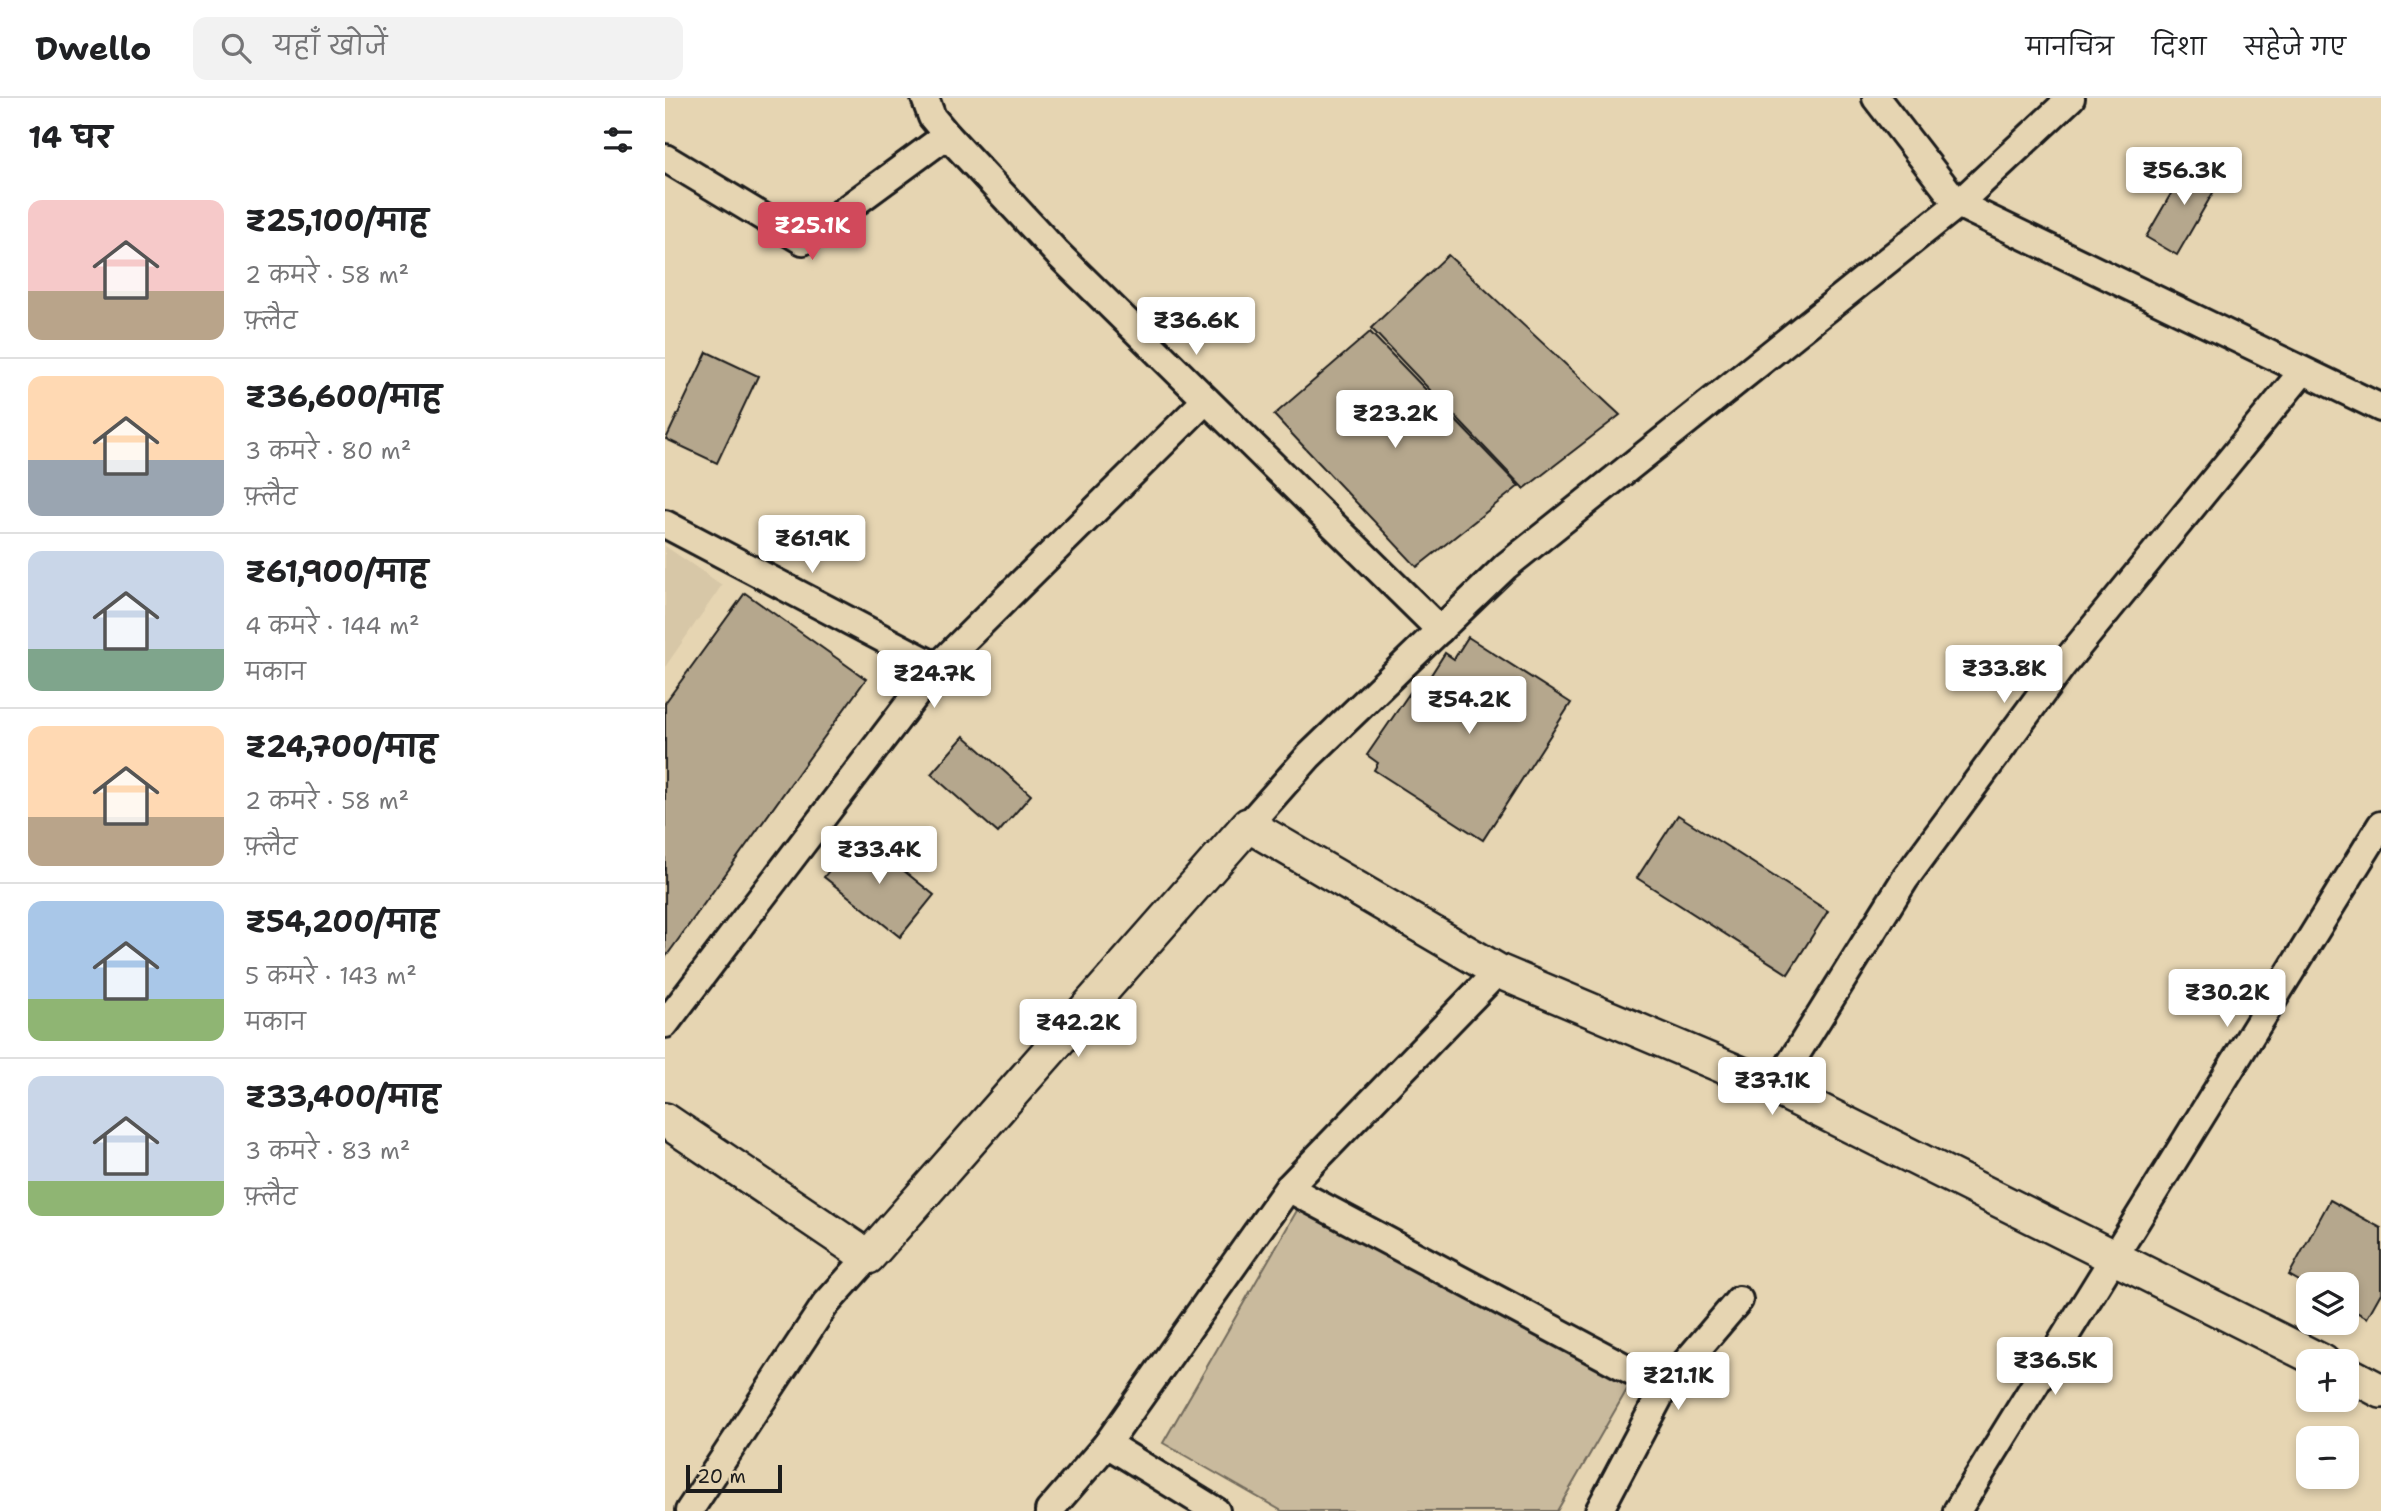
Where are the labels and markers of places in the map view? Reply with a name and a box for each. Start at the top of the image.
pin: ₹56.3K [2127,148,2241,207]
pin: ₹25.1K [755,202,869,262]
pin: ₹36.6K [1139,298,1253,357]
pin: ₹23.2K [1338,390,1452,450]
pin: ₹61.9K [755,516,869,575]
pin: ₹33.8K [1947,646,2061,705]
pin: ₹24.7K [877,650,991,710]
pin: ₹54.2K [1412,676,1526,736]
pin: ₹33.4K [822,826,936,886]
pin: ₹30.2K [2170,970,2284,1029]
pin: ₹42.2K [1021,1000,1135,1059]
pin: ₹37.1K [1715,1058,1829,1117]
pin: ₹36.5K [1998,1338,2112,1397]
pin: ₹21.1K [1621,1352,1735,1412]

